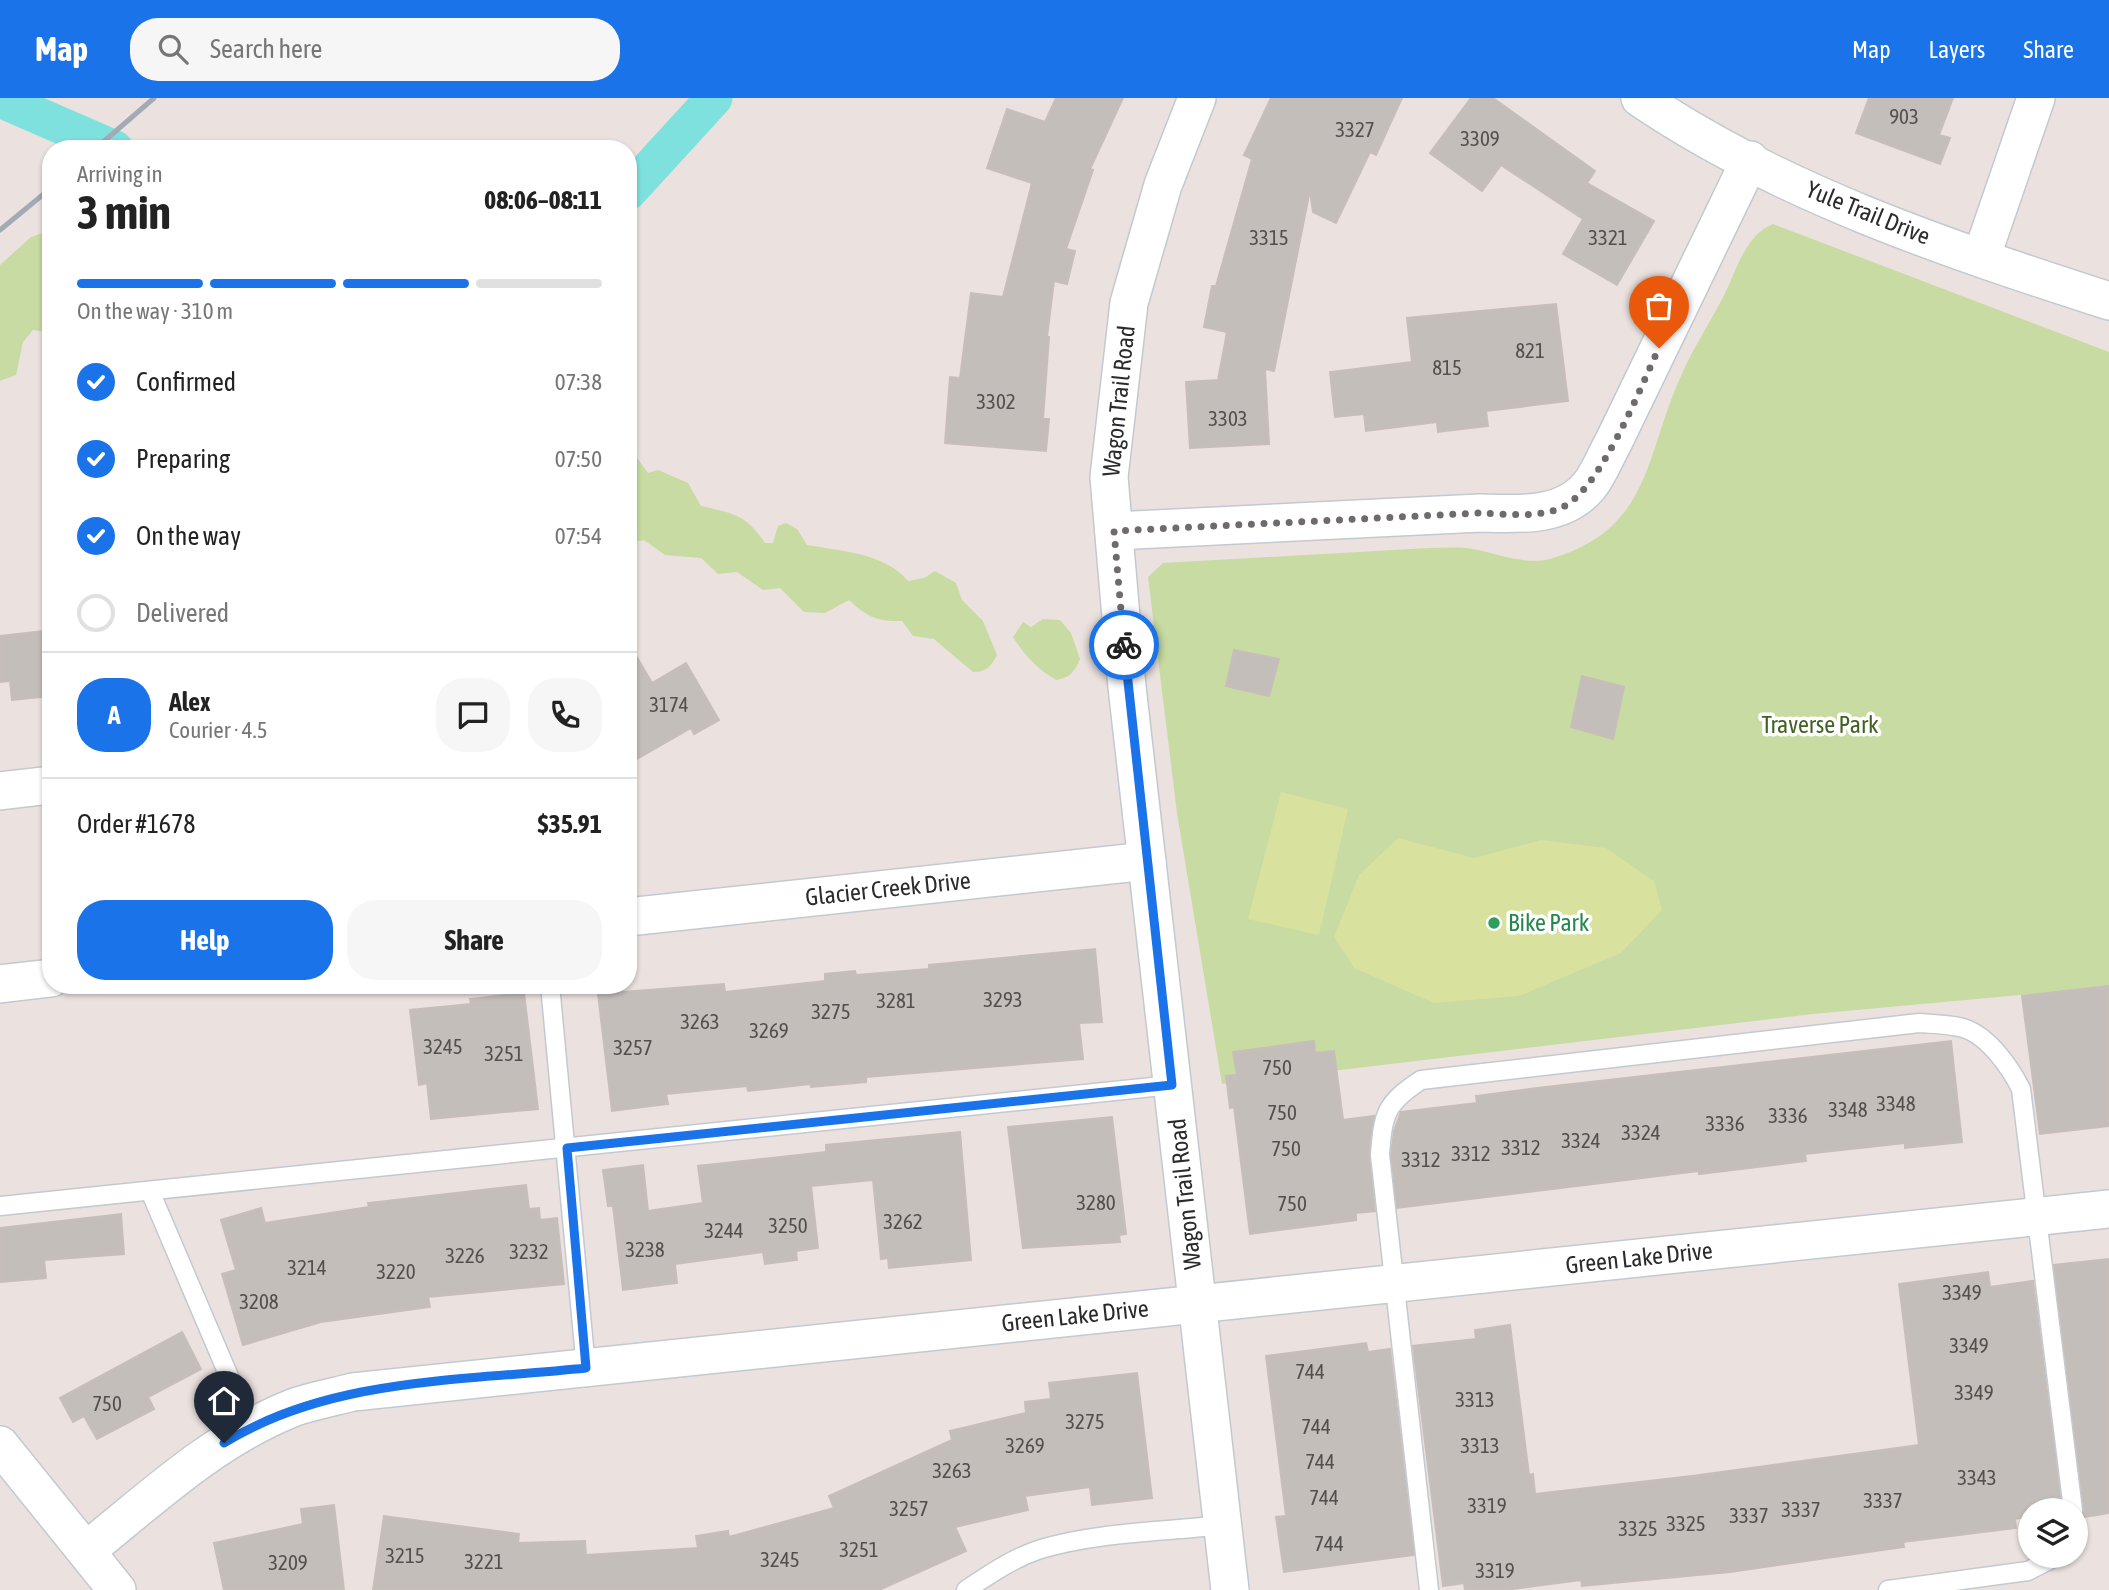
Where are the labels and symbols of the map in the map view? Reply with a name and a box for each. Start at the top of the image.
house number: 903 [1889,104,1919,128]
house number: 3327 [1335,117,1375,141]
house number: 3309 [1460,126,1500,150]
street label: Yule Trail Drive [1802,175,1934,250]
house number: 3315 [1249,225,1289,249]
house number: 3321 [1588,225,1628,249]
pin [1629,276,1689,348]
street label: Wagon Trail Road [1097,324,1140,478]
house number: 821 [1515,338,1545,362]
house number: 815 [1432,355,1462,379]
house number: 3302 [976,389,1016,413]
house number: 3303 [1208,406,1248,430]
courier [1089,610,1159,680]
house number: 3174 [649,692,689,716]
park label: Traverse Park [1761,711,1879,738]
street label: Glacier Creek Drive [804,866,972,911]
place label: Bike Park [1508,909,1590,936]
marker: Bike Park [1486,915,1502,931]
house number: 3293 [983,987,1023,1011]
house number: 3281 [876,988,916,1012]
house number: 3275 [811,999,851,1023]
house number: 3263 [680,1009,720,1033]
house number: 3269 [749,1018,789,1042]
house number: 3245 [423,1034,463,1058]
house number: 3257 [613,1035,653,1059]
house number: 3251 [484,1041,524,1065]
house number: 750 [1262,1055,1292,1079]
house number: 3348 [1876,1091,1916,1115]
house number: 3348 [1828,1097,1868,1121]
house number: 750 [1267,1100,1297,1124]
house number: 3336 [1768,1103,1808,1127]
house number: 3336 [1705,1111,1745,1135]
street label: Wagon Trail Road [1163,1117,1206,1271]
house number: 3324 [1621,1120,1661,1144]
house number: 3324 [1561,1128,1601,1152]
house number: 3312 [1501,1135,1541,1159]
house number: 750 [1271,1136,1301,1160]
house number: 3312 [1451,1141,1491,1165]
house number: 3312 [1401,1147,1441,1171]
house number: 3280 [1076,1190,1116,1214]
house number: 750 [1277,1191,1307,1215]
house number: 3262 [883,1209,923,1233]
house number: 3250 [768,1213,808,1237]
house number: 3244 [704,1218,744,1242]
street label: Green Lake Drive [1564,1236,1714,1279]
house number: 3238 [625,1237,665,1261]
house number: 3232 [509,1239,549,1263]
house number: 3226 [445,1243,485,1267]
house number: 3214 [287,1255,327,1279]
house number: 3220 [376,1259,416,1283]
house number: 3349 [1942,1280,1982,1304]
house number: 3208 [239,1289,279,1313]
street label: Green Lake Drive [1000,1294,1150,1337]
house number: 3349 [1949,1333,1989,1357]
house number: 744 [1295,1359,1325,1383]
pin [194,1371,254,1443]
house number: 3349 [1954,1380,1994,1404]
house number: 3313 [1455,1387,1495,1411]
house number: 750 [92,1391,122,1415]
house number: 3275 [1065,1409,1105,1433]
house number: 744 [1301,1414,1331,1438]
house number: 3269 [1005,1433,1045,1457]
house number: 3313 [1460,1433,1500,1457]
house number: 744 [1305,1449,1335,1473]
house number: 3263 [932,1458,972,1482]
house number: 3343 [1957,1465,1997,1489]
house number: 744 [1309,1485,1339,1509]
house number: 3337 [1863,1488,1903,1512]
house number: 3319 [1467,1493,1507,1517]
house number: 3257 [889,1496,929,1520]
house number: 3337 [1781,1497,1821,1521]
house number: 3337 [1729,1503,1769,1527]
house number: 3325 [1666,1511,1706,1535]
house number: 3325 [1618,1516,1658,1540]
house number: 744 [1314,1531,1344,1555]
house number: 3251 [839,1537,879,1561]
house number: 3215 [385,1543,425,1567]
house number: 3245 [760,1547,800,1571]
house number: 3221 [464,1549,504,1573]
house number: 3209 [268,1550,308,1574]
house number: 3319 [1475,1558,1515,1582]

